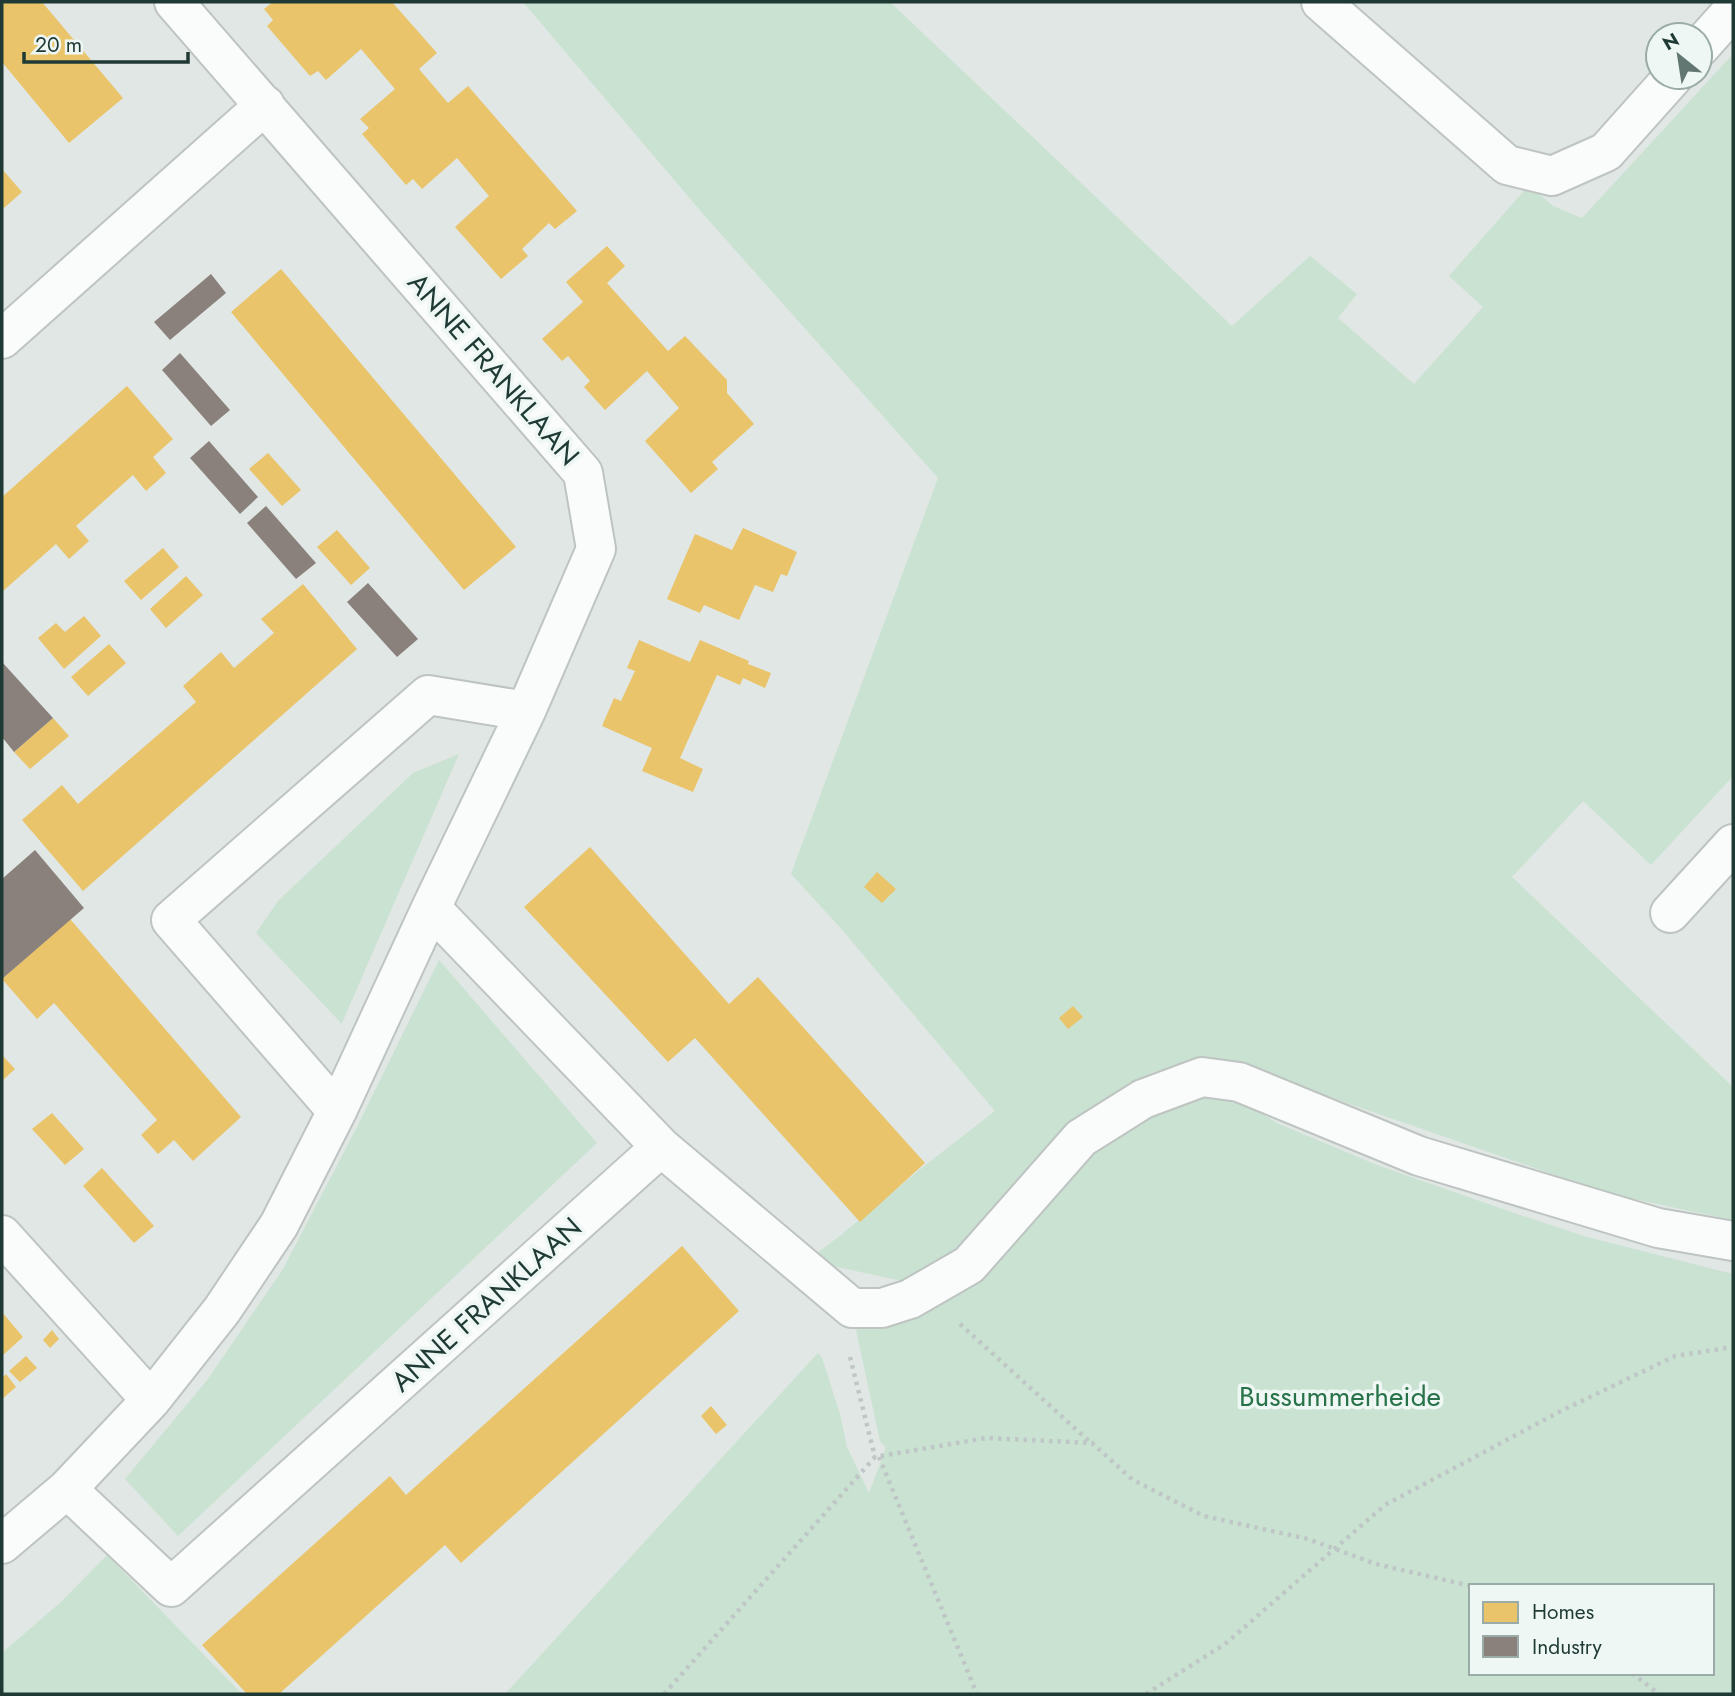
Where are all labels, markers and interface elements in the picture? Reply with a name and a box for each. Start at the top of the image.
scale bar [24,21,189,65]
north arrow [1644,21,1714,91]
text: N [1657,26,1684,57]
text: 20 m [35,30,82,60]
street label: ANNE FRANKLAAN [398,264,589,475]
street label: ANNE FRANKLAAN [382,1207,591,1401]
park label: Bussummerheide [1239,1376,1441,1417]
legend [1469,1584,1714,1675]
text: Homes [1532,1597,1594,1627]
text: Industry [1532,1632,1603,1662]

